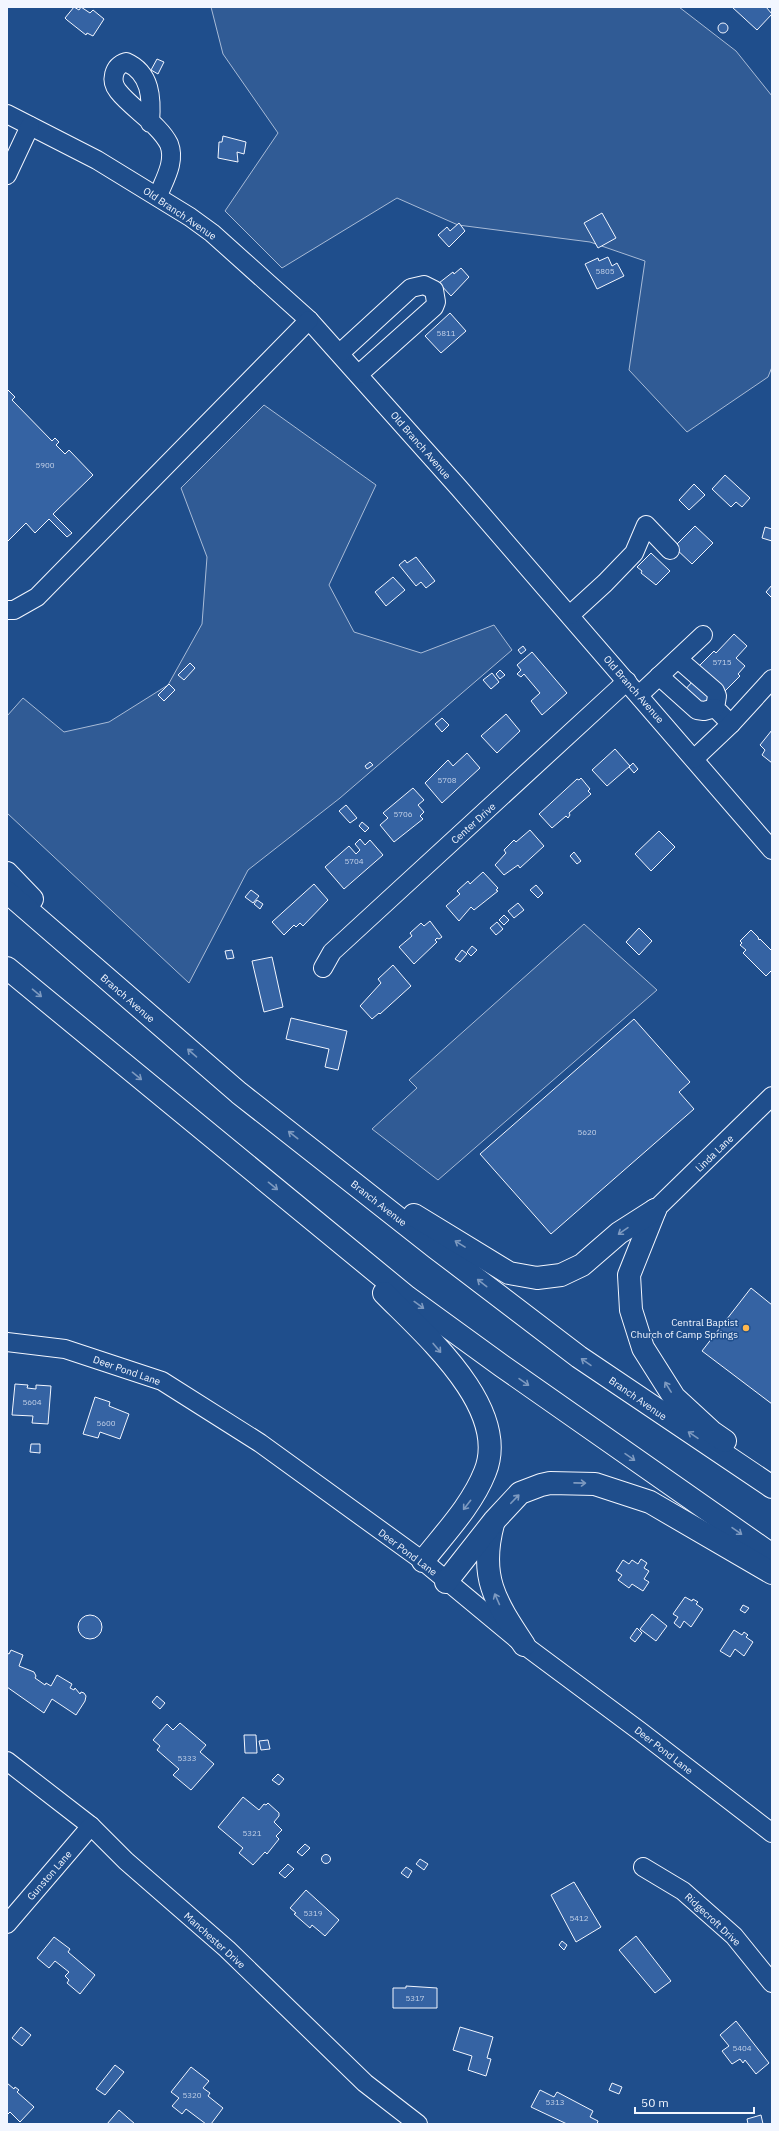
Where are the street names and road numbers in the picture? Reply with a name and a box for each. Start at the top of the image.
street label: Old Branch Avenue [141,184,219,243]
street label: Old Branch Avenue [388,409,454,482]
street label: Old Branch Avenue [601,653,667,726]
street label: Center Drive [448,800,499,847]
street label: Branch Avenue [98,971,158,1026]
street label: Linda Lane [692,1132,737,1175]
street label: Branch Avenue [348,1177,410,1230]
street label: Deer Pond Lane [91,1353,163,1388]
street label: Branch Avenue [606,1374,670,1423]
street label: Deer Pond Lane [376,1526,440,1579]
street label: Deer Pond Lane [632,1724,696,1778]
street label: Gunston Lane [24,1847,75,1903]
street label: Ridgecroft Drive [682,1890,744,1949]
street label: Manchester Drive [181,1909,249,1972]

